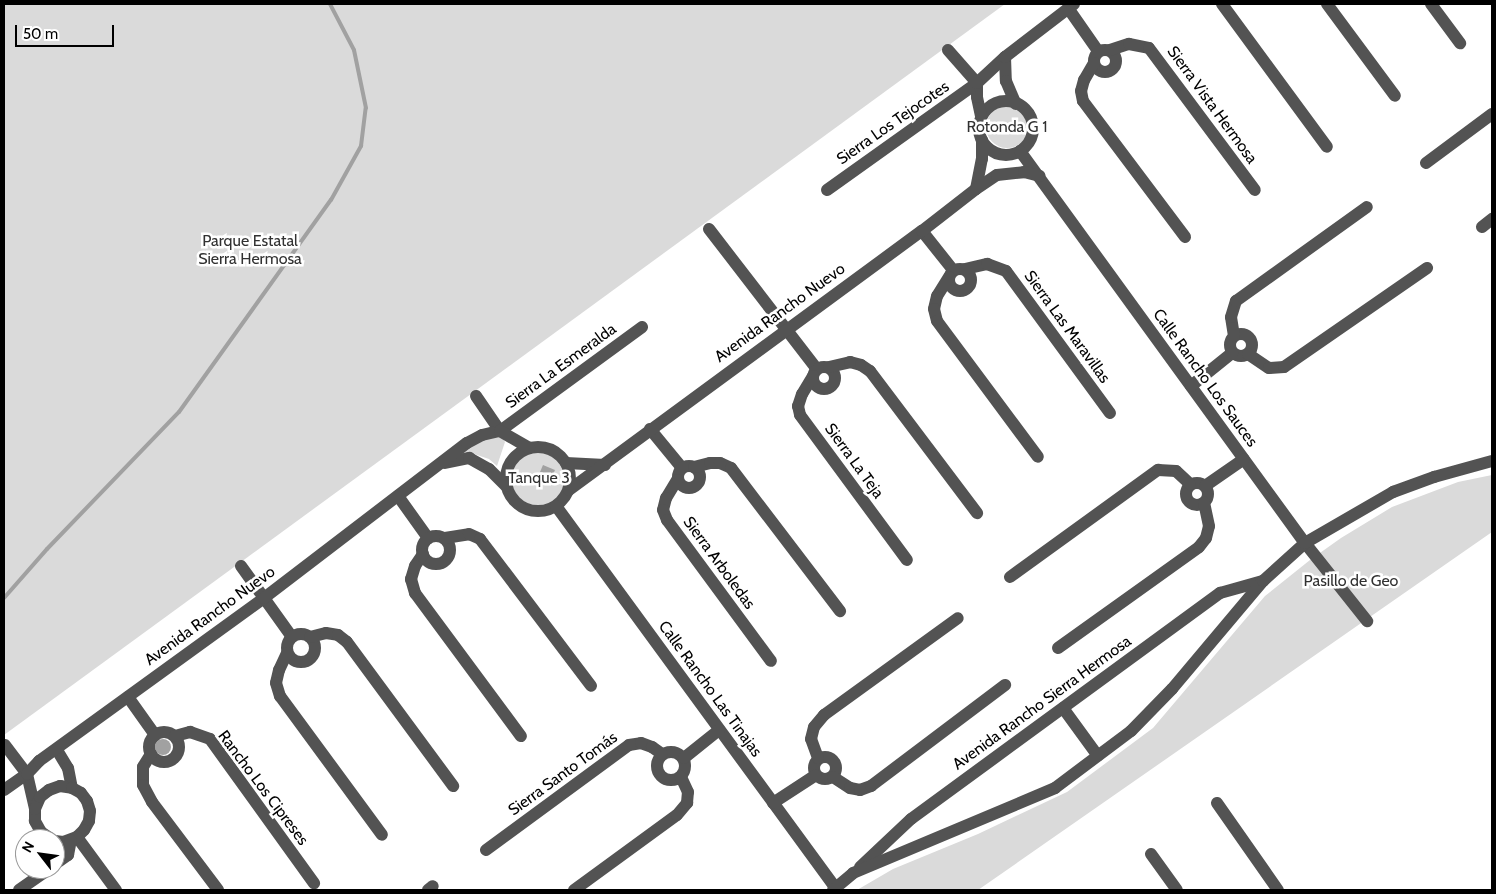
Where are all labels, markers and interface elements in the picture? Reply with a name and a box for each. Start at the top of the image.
scale bar [18,15,116,47]
text: 50 m [23,25,58,43]
street label: Sierra Vista Hermosa [1163,42,1261,168]
street label: Sierra Los Tejocotes [833,77,953,169]
park label: Rotonda G 1 [967,117,1047,137]
park label: Parque Estatal Sierra Hermosa [198,231,302,269]
street label: Avenida Rancho Nuevo [711,259,849,367]
street label: Sierra Las Maravillas [1020,267,1114,387]
street label: Calle Rancho Los Sauces [1149,305,1261,451]
street label: Sierra La Esmeralda [502,319,620,413]
street label: Sierra La Teja [820,420,888,502]
park label: Tanque 3 [508,468,570,488]
street label: Sierra Arboledas [679,513,759,613]
street label: Avenida Rancho Nuevo [141,562,279,670]
park label: Pasillo de Geo [1304,571,1398,591]
street label: Calle Rancho Las Tinajas [654,617,766,761]
street label: Avenida Rancho Sierra Hermosa [949,632,1135,774]
street label: Rancho Los Cipreses [214,727,312,849]
street label: Sierra Santo Tomás [505,728,621,820]
north arrow [15,829,65,879]
text: N [18,838,38,856]

